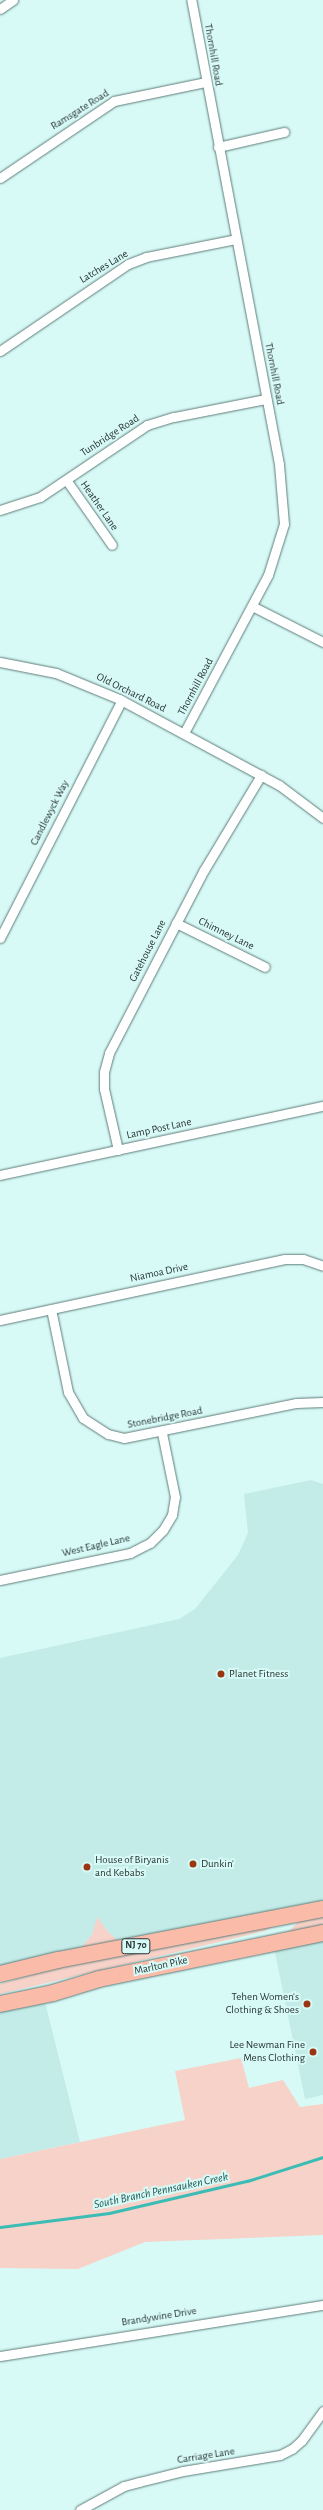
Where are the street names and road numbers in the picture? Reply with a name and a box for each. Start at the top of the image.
street label: Thornhill Road [201,23,225,87]
street label: Ramsgate Road [48,87,112,133]
street label: Latches Lane [77,247,131,287]
street label: Thornhill Road [262,342,286,406]
street label: Tunbridge Road [78,412,142,460]
street label: Heather Lane [77,479,121,533]
street label: Thornhill Road [175,656,217,718]
street label: Old Orchard Road [94,670,168,716]
street label: Candlewyck Way [28,778,72,848]
street label: Chimney Lane [196,915,256,953]
street label: Gatehouse Lane [127,918,169,984]
street label: Lamp Post Lane [125,1116,193,1142]
street label: Niamoa Drive [129,1260,189,1286]
street label: Stonebridge Road [126,1404,204,1432]
street label: West Eagle Lane [61,1532,131,1560]
road number: NJ 70 [121,1938,151,1954]
street label: Marlton Pike [133,1954,189,1978]
street label: Brandywine Drive [121,2305,197,2329]
street label: Carriage Lane [176,2445,236,2467]

